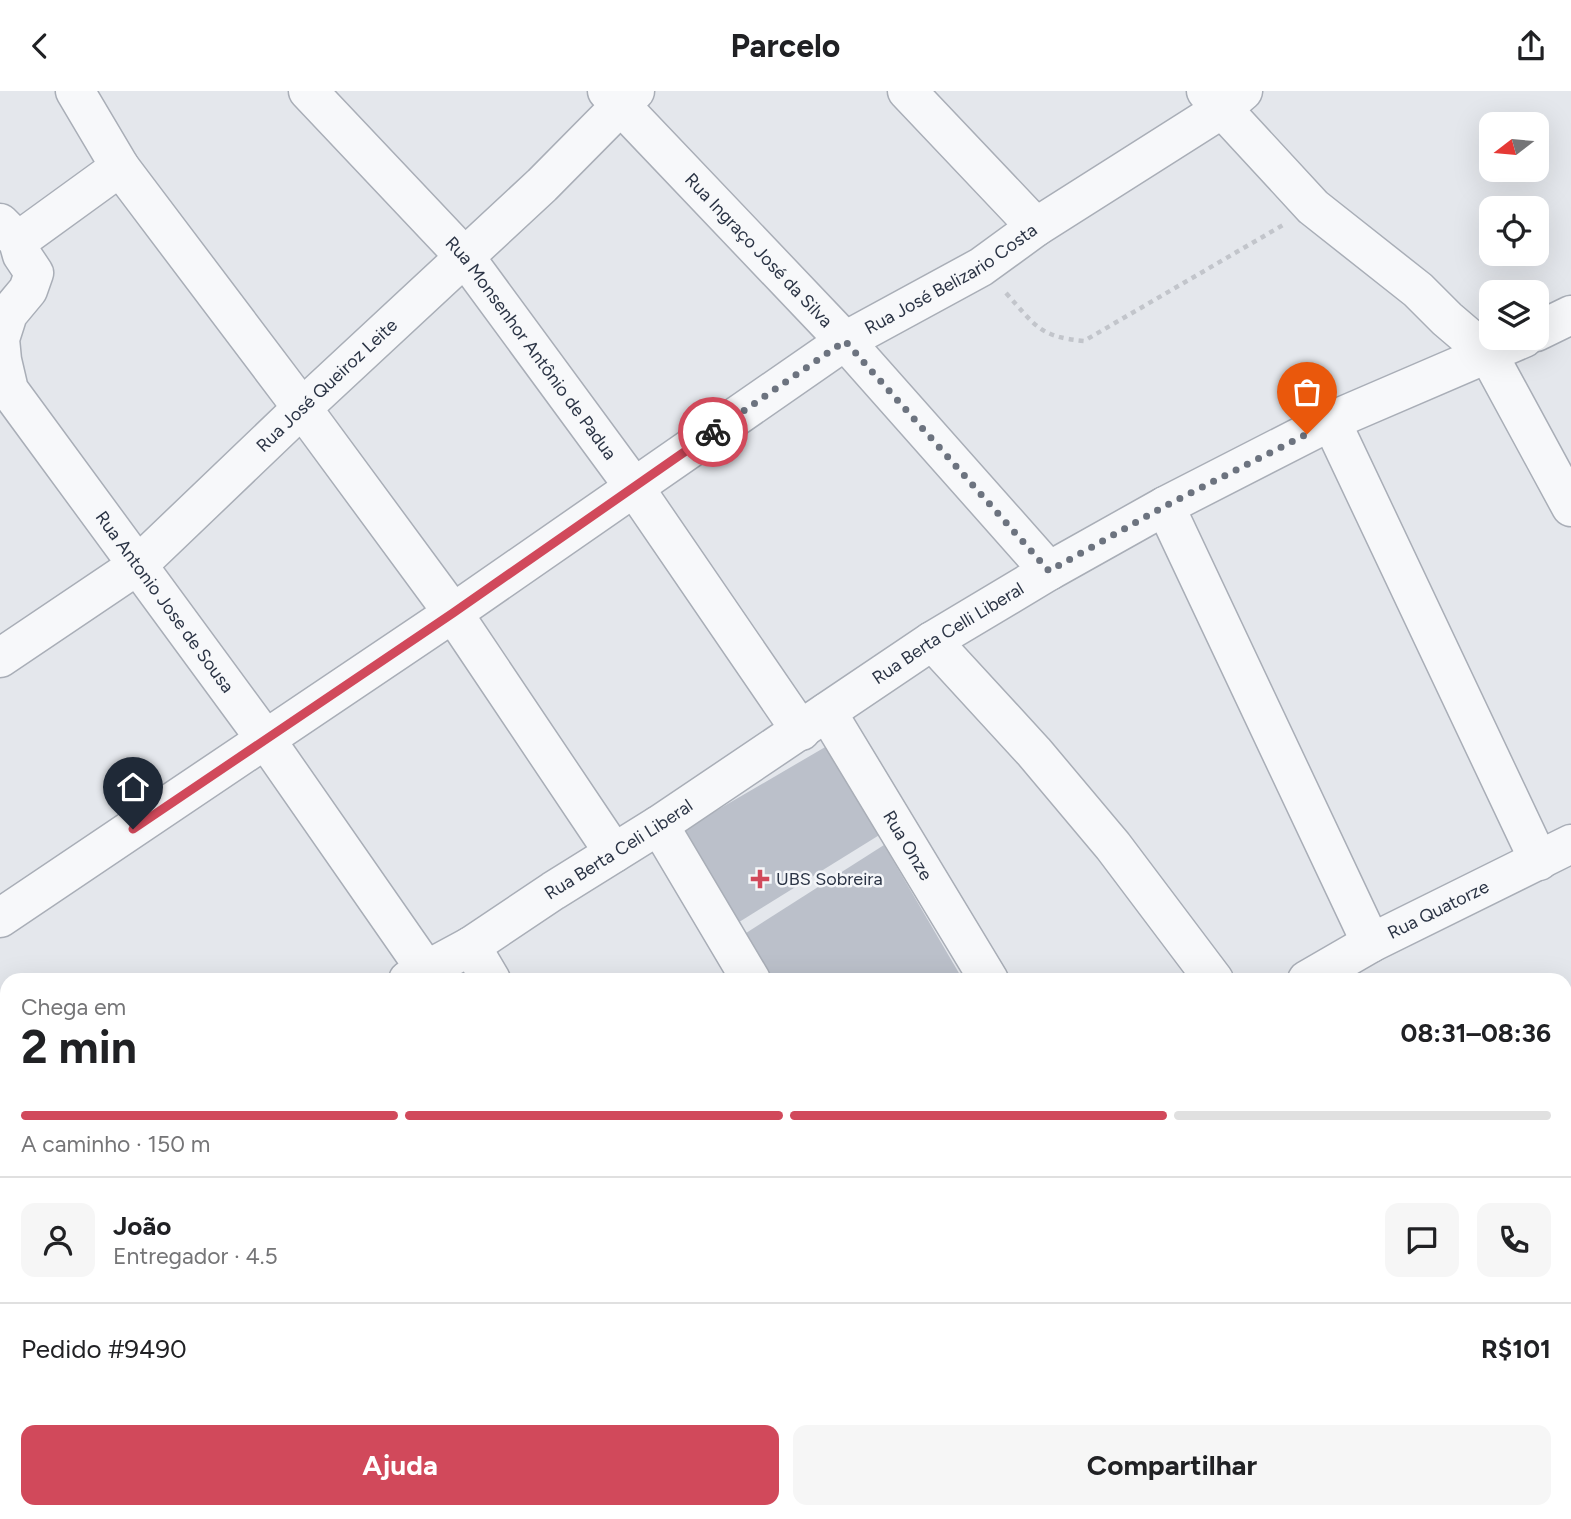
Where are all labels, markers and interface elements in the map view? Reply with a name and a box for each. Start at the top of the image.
icon: back [21,27,59,65]
text: Parcelo [731,27,840,65]
icon: share [1512,27,1550,65]
north arrow [1479,112,1549,182]
map controls [1479,112,1549,350]
street label: Rua Ingraço José da Silva [680,169,837,332]
button: locate [1479,196,1549,266]
street label: Rua José Belizario Costa [861,219,1041,339]
street label: Rua Monsenhor Antônio de Padua [441,232,621,464]
button: layers [1479,280,1549,350]
street label: Rua José Queiroz Leite [252,314,402,457]
pin [1277,362,1337,434]
icon: bag [1288,373,1326,411]
courier [678,397,748,467]
icon: bike [694,413,732,451]
street label: Rua Antonio Jose de Sousa [91,507,239,697]
street label: Rua Berta Celli Liberal [868,578,1028,689]
pin [103,757,163,829]
icon: home [114,768,152,806]
street label: Rua Berta Celi Liberal [540,794,697,904]
street label: Rua Onze [878,807,937,885]
place label: UBS Sobreira [776,868,883,890]
marker: UBS Sobreira [750,869,770,889]
street label: Rua Quatorze [1384,875,1493,944]
text: Chega em [21,993,126,1021]
text: 08:31–08:36 [1401,1017,1551,1049]
text: 2 min [21,1019,137,1075]
text: A caminho · 150 m [21,1130,210,1158]
button: person [21,1203,95,1277]
button: chat [1385,1203,1459,1277]
button: phone [1477,1203,1551,1277]
text: João [113,1210,171,1242]
text: Entregador · 4.5 [113,1242,278,1270]
text: Pedido #9490 [21,1333,187,1365]
text: R$101 [1481,1333,1551,1365]
button: Ajuda [21,1425,779,1505]
button: Compartilhar [793,1425,1551,1505]

